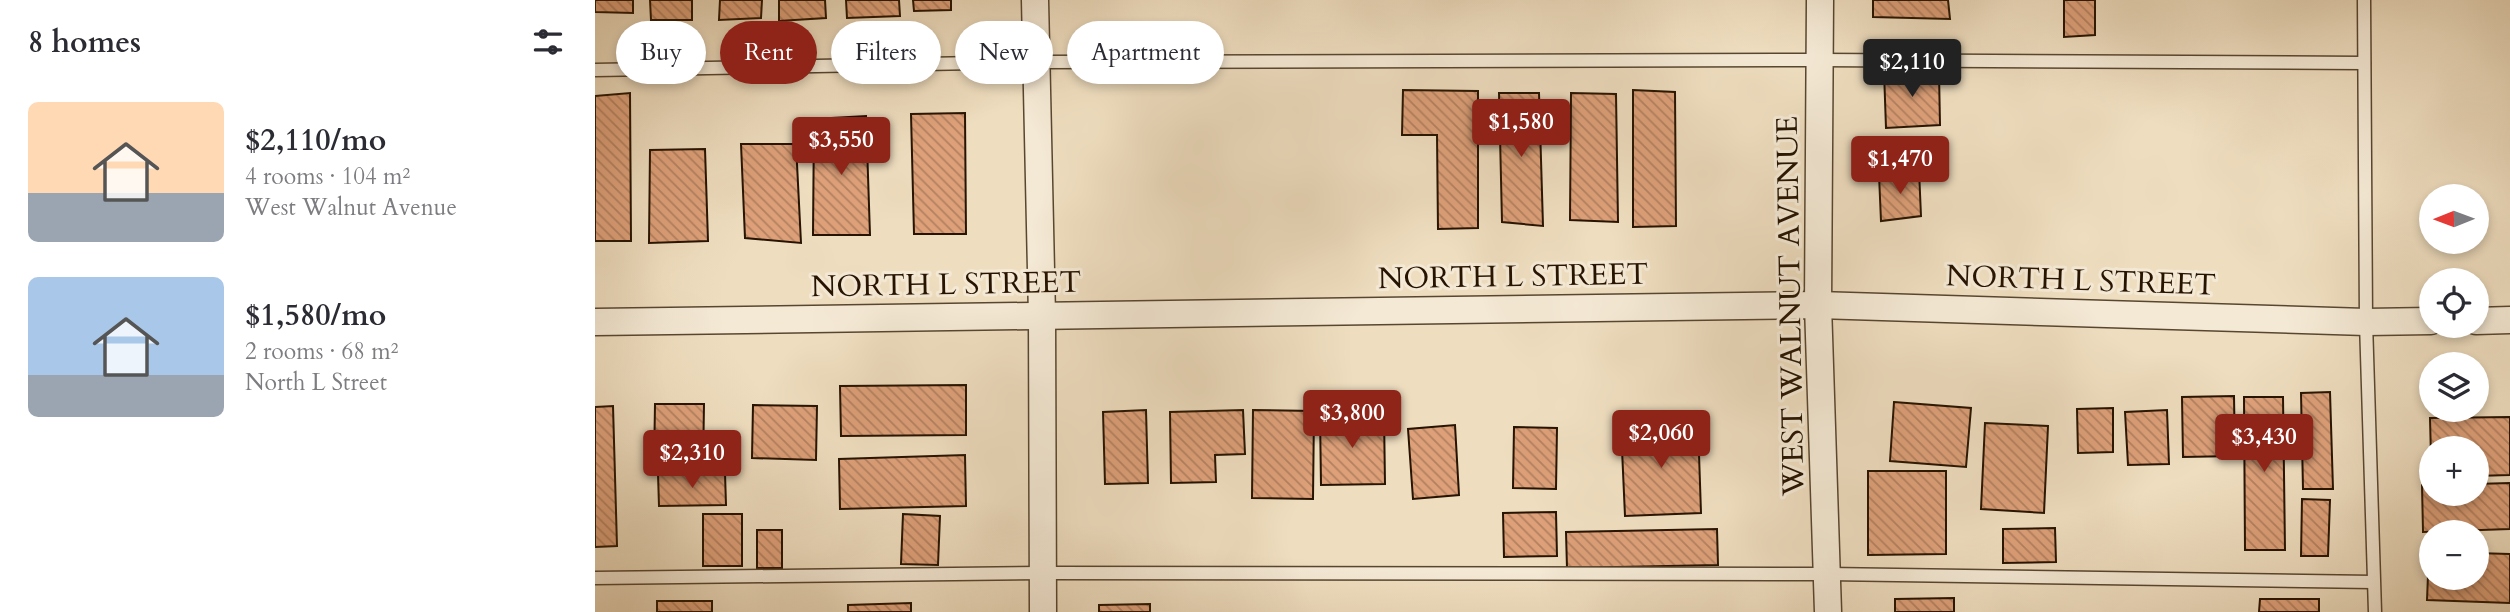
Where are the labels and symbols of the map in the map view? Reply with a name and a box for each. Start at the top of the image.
pin: $2,110 [1855,40,1969,99]
pin: $1,580 [1464,100,1578,159]
street label: WEST WALNUT AVENUE [1767,116,1814,497]
pin: $3,550 [784,118,898,177]
pin: $1,470 [1843,136,1957,196]
north arrow [2419,184,2489,254]
street label: NORTH L STREET [1377,254,1649,299]
street label: NORTH L STREET [1945,255,2217,306]
street label: NORTH L STREET [810,262,1082,307]
pin: $3,800 [1295,391,1409,450]
pin: $2,060 [1604,410,1718,470]
pin: $3,430 [2207,414,2321,474]
pin: $2,310 [635,430,749,490]

